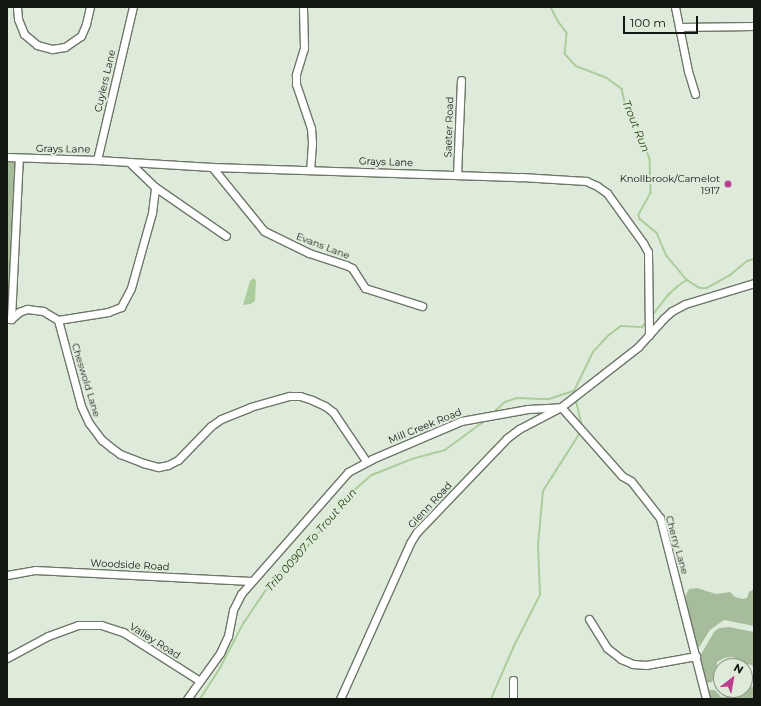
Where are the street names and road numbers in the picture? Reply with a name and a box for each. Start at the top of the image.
street label: Cuylers Lane [92,49,118,113]
street label: Saeter Road [442,96,456,158]
street label: Grays Lane [36,143,90,155]
street label: Grays Lane [359,155,413,169]
street label: Evans Lane [294,230,352,262]
street label: Cheswold Lane [69,342,103,418]
street label: Mill Creek Road [387,406,463,446]
street label: Glenn Road [406,479,454,531]
street label: Cherry Lane [663,514,691,576]
street label: Woodside Road [90,557,170,573]
street label: Valley Road [127,621,183,661]

